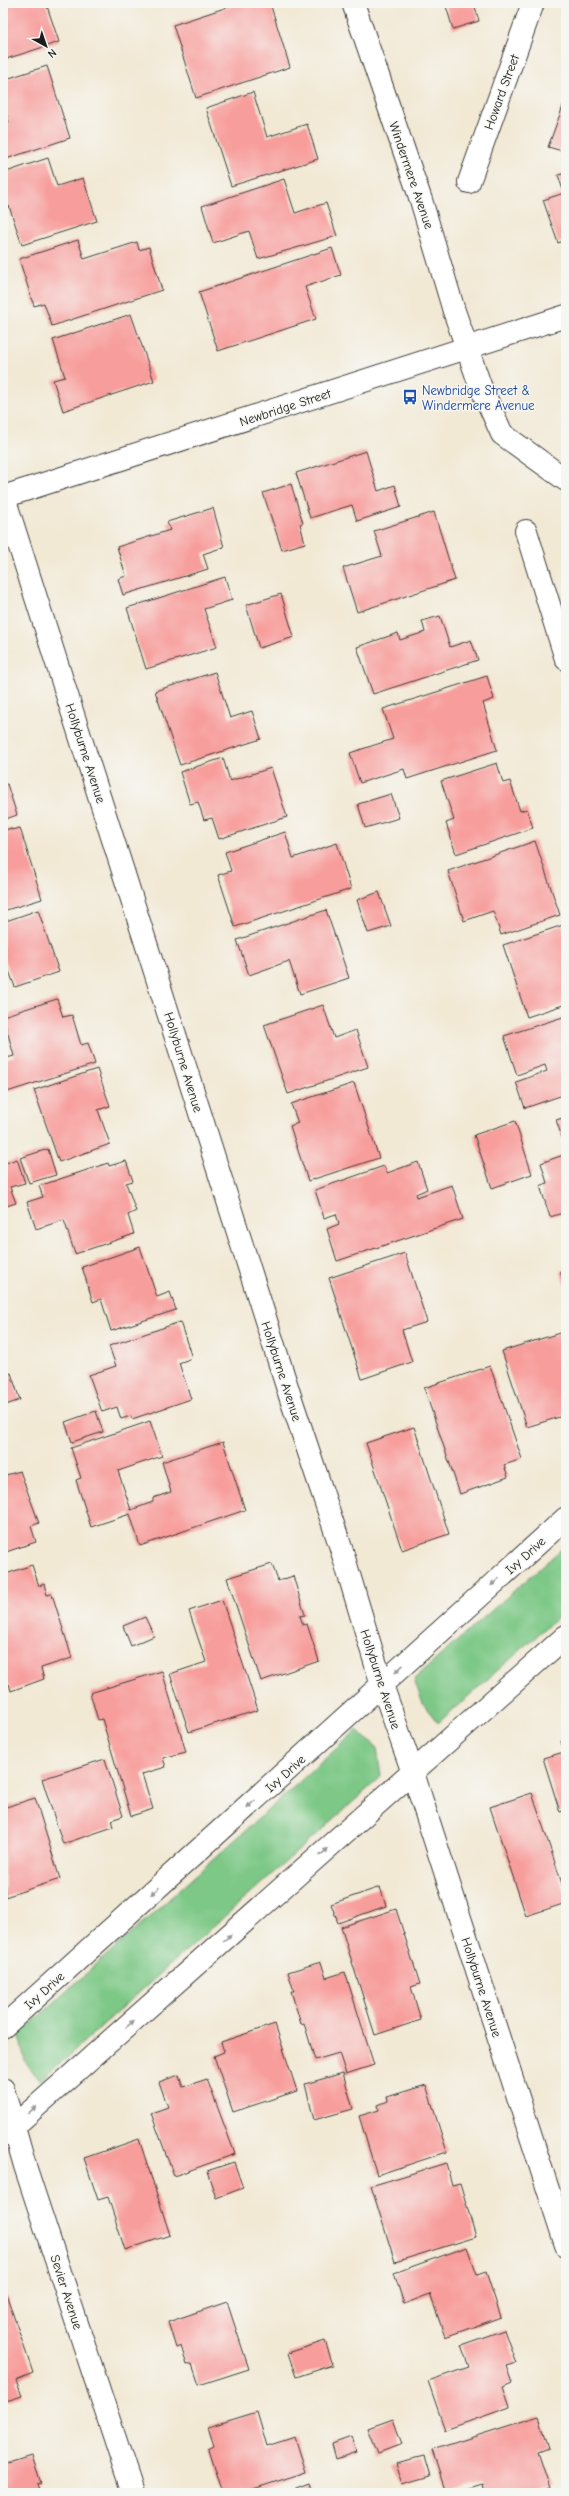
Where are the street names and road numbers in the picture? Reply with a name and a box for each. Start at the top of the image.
street label: Howard Street [481,51,522,132]
street label: Windermere Avenue [386,119,437,231]
street label: Newbridge Street [238,385,334,429]
street label: Hollyburne Avenue [62,701,109,805]
street label: Hollyburne Avenue [161,1010,206,1115]
street label: Hollyburne Avenue [258,1319,305,1423]
street label: Ivy Drive [502,1533,549,1577]
street label: Hollyburne Avenue [357,1627,404,1731]
street label: Ivy Drive [262,1751,309,1795]
street label: Hollyburne Avenue [458,1935,505,2039]
street label: Ivy Drive [21,1968,68,2012]
street label: Sevier Avenue [47,2253,86,2332]

